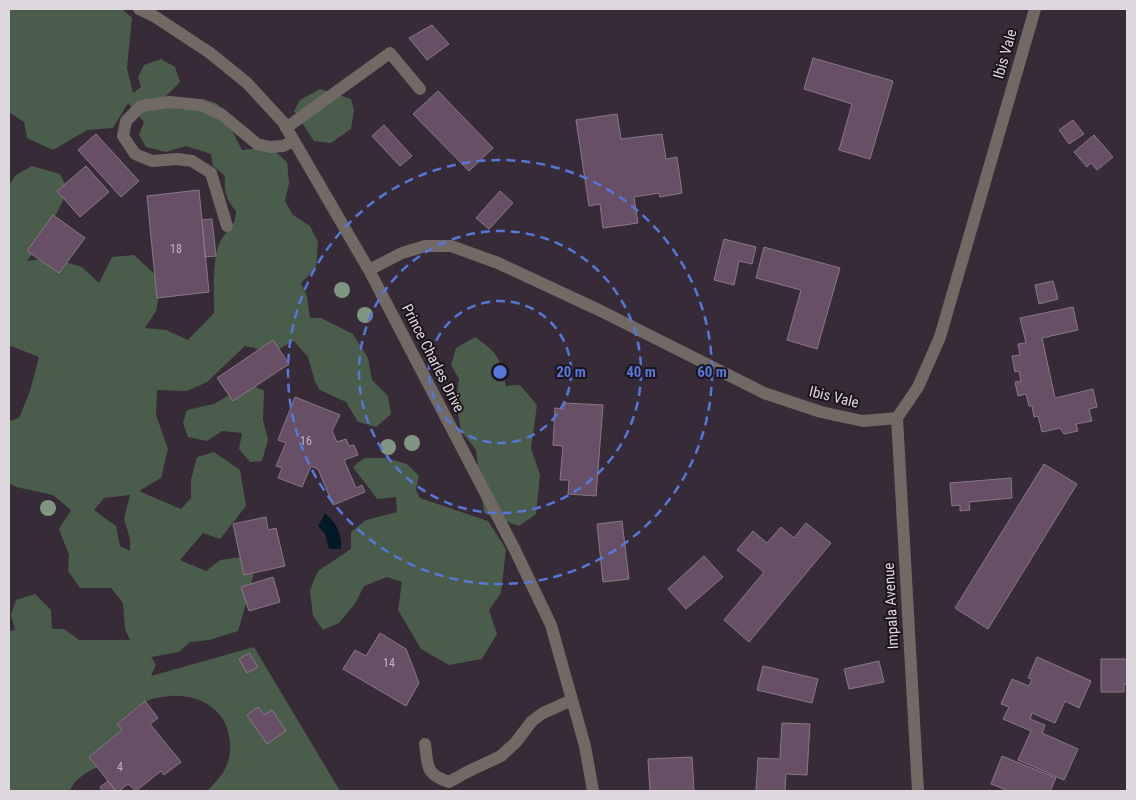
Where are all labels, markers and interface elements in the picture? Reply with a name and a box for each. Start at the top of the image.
street label: Ibis Vale [989,27,1021,81]
house number: 18 [170,242,182,256]
street label: Prince Charles Drive [398,301,468,415]
centre of rings [491,363,509,381]
text: 20 m [556,363,586,381]
text: 40 m [626,363,656,381]
text: 60 m [697,363,727,381]
street label: Ibis Vale [807,382,861,412]
house number: 16 [300,434,312,448]
street label: Impala Avenue [880,562,902,650]
house number: 14 [383,656,395,670]
house number: 4 [117,760,123,774]

